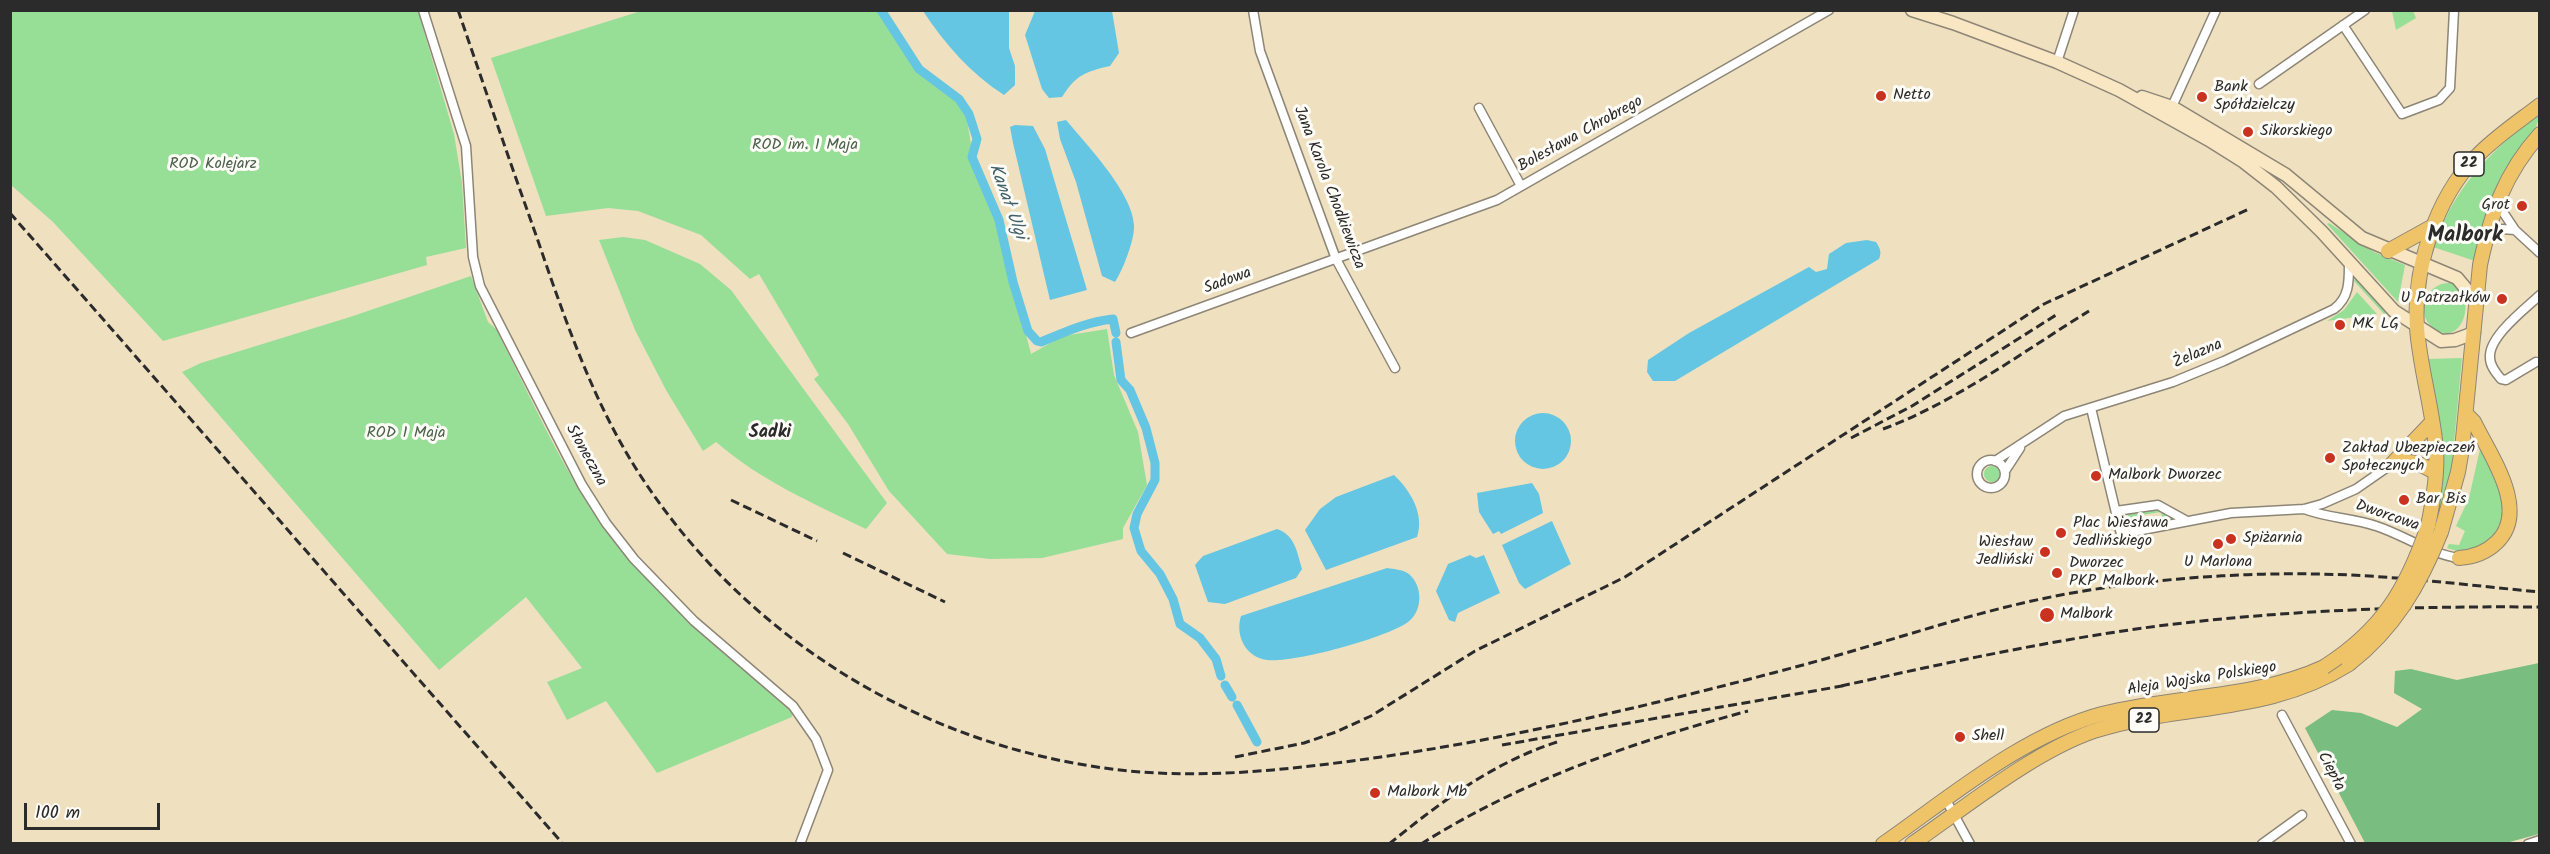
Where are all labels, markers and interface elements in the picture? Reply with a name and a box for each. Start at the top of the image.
place label: Bank Spółdzielczy [2214,78,2295,116]
place label: Netto [1893,86,1931,106]
marker: Netto [1874,89,1888,103]
marker: Bank Spółdzielczy [2195,90,2209,104]
street label: Bolesława Chrobrego [1515,93,1647,177]
street label: Jana Karola Chodkiewicza [1288,104,1368,272]
place label: Sikorskiego [2260,122,2333,142]
marker: Sikorskiego [2241,125,2255,139]
park label: ROD im. 1 Maja [752,136,858,156]
road number: 22 [2454,152,2484,176]
park label: ROD Kolejarz [169,155,257,175]
water label: Kanał Ulgi [982,161,1030,243]
place label: Grot [2481,196,2510,216]
marker: Grot [2515,199,2529,213]
district label: Malbork [2427,224,2503,250]
street label: Sadowa [1201,265,1255,299]
place label: U Patrzałków [2400,289,2490,309]
marker: U Patrzałków [2495,292,2509,306]
place label: MK LG [2352,315,2399,335]
marker: MK LG [2333,318,2347,332]
street label: Żelazna [2170,336,2226,374]
street label: Słoneczna [560,422,610,490]
district label: Sadki [749,423,791,445]
park label: ROD 1 Maja [366,424,446,444]
place label: Zakład Ubezpieczeń Społecznych [2342,439,2475,477]
marker: Zakład Ubezpieczeń Społecznych [2323,451,2337,465]
place label: Malbork Dworzec [2108,466,2222,486]
marker: Malbork Dworzec [2089,469,2103,483]
place label: Bar Bis [2416,490,2466,510]
marker: Bar Bis [2397,493,2411,507]
street label: Dworcowa [2353,497,2421,537]
place label: Plac Wiesława Jedlińskiego [2073,514,2169,552]
marker: Plac Wiesława Jedlińskiego [2054,526,2068,540]
place label: Spiżarnia [2243,529,2303,549]
marker: Spiżarnia [2224,532,2238,546]
place label: Wiesław Jedliński [1976,533,2033,571]
marker: U Marlona [2211,537,2225,551]
marker: Wiesław Jedliński [2038,545,2052,559]
place label: U Marlona [2184,553,2252,573]
place label: Dworzec PKP Malbork [2069,554,2155,592]
marker: Dworzec PKP Malbork [2050,566,2064,580]
place label: Malbork [2060,605,2112,625]
marker: Malbork [2038,606,2056,624]
street label: Aleja Wojska Polskiego [2126,659,2278,701]
road number: 22 [2129,708,2159,732]
place label: Shell [1972,727,2004,747]
marker: Shell [1953,730,1967,744]
street label: Ciepła [2312,749,2348,795]
place label: Malbork Mb [1387,783,1467,803]
marker: Malbork Mb [1368,786,1382,800]
scale bar [27,791,164,829]
text: 100 m [35,799,80,828]

